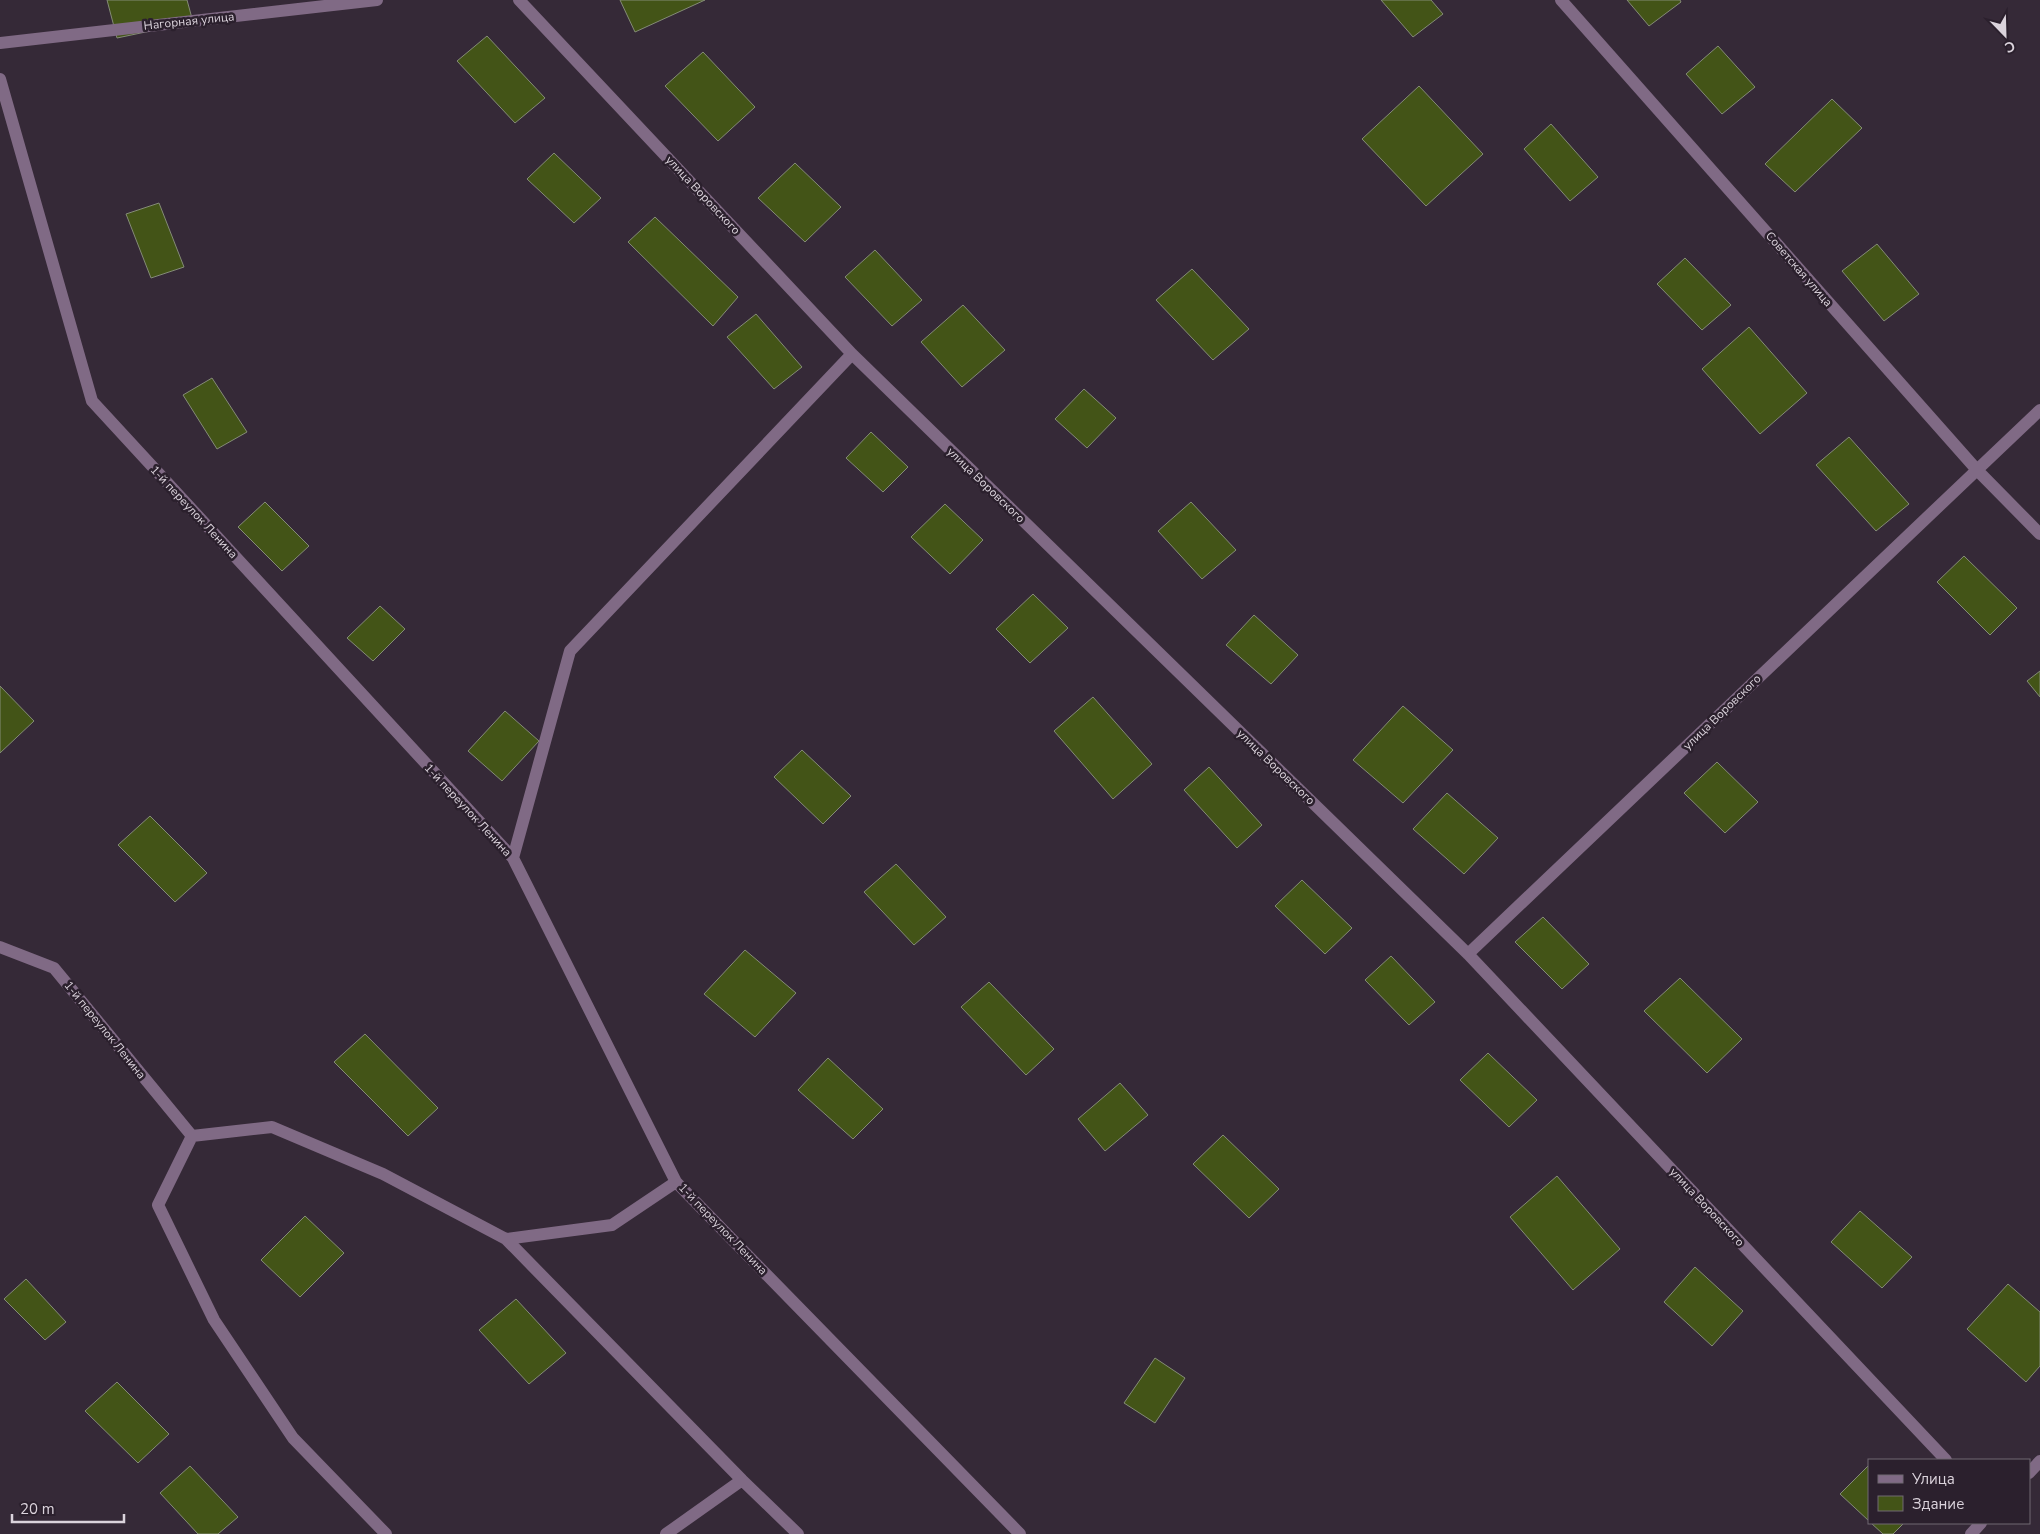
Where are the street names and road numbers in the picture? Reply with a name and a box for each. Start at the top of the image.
street label: Нагорная улица [143,8,235,34]
street label: улица Воровского [662,152,744,238]
street label: Советская улица [1762,228,1836,310]
street label: улица Воровского [943,444,1029,527]
street label: 1-й переулок Ленина [147,462,241,562]
street label: улица Воровского [1679,670,1765,753]
street label: улица Воровского [1233,726,1319,809]
street label: 1-й переулок Ленина [421,760,515,860]
street label: 1-й переулок Ленина [61,978,149,1082]
street label: улица Воровского [1666,1164,1748,1250]
street label: 1-й переулок Ленина [675,1180,771,1278]

